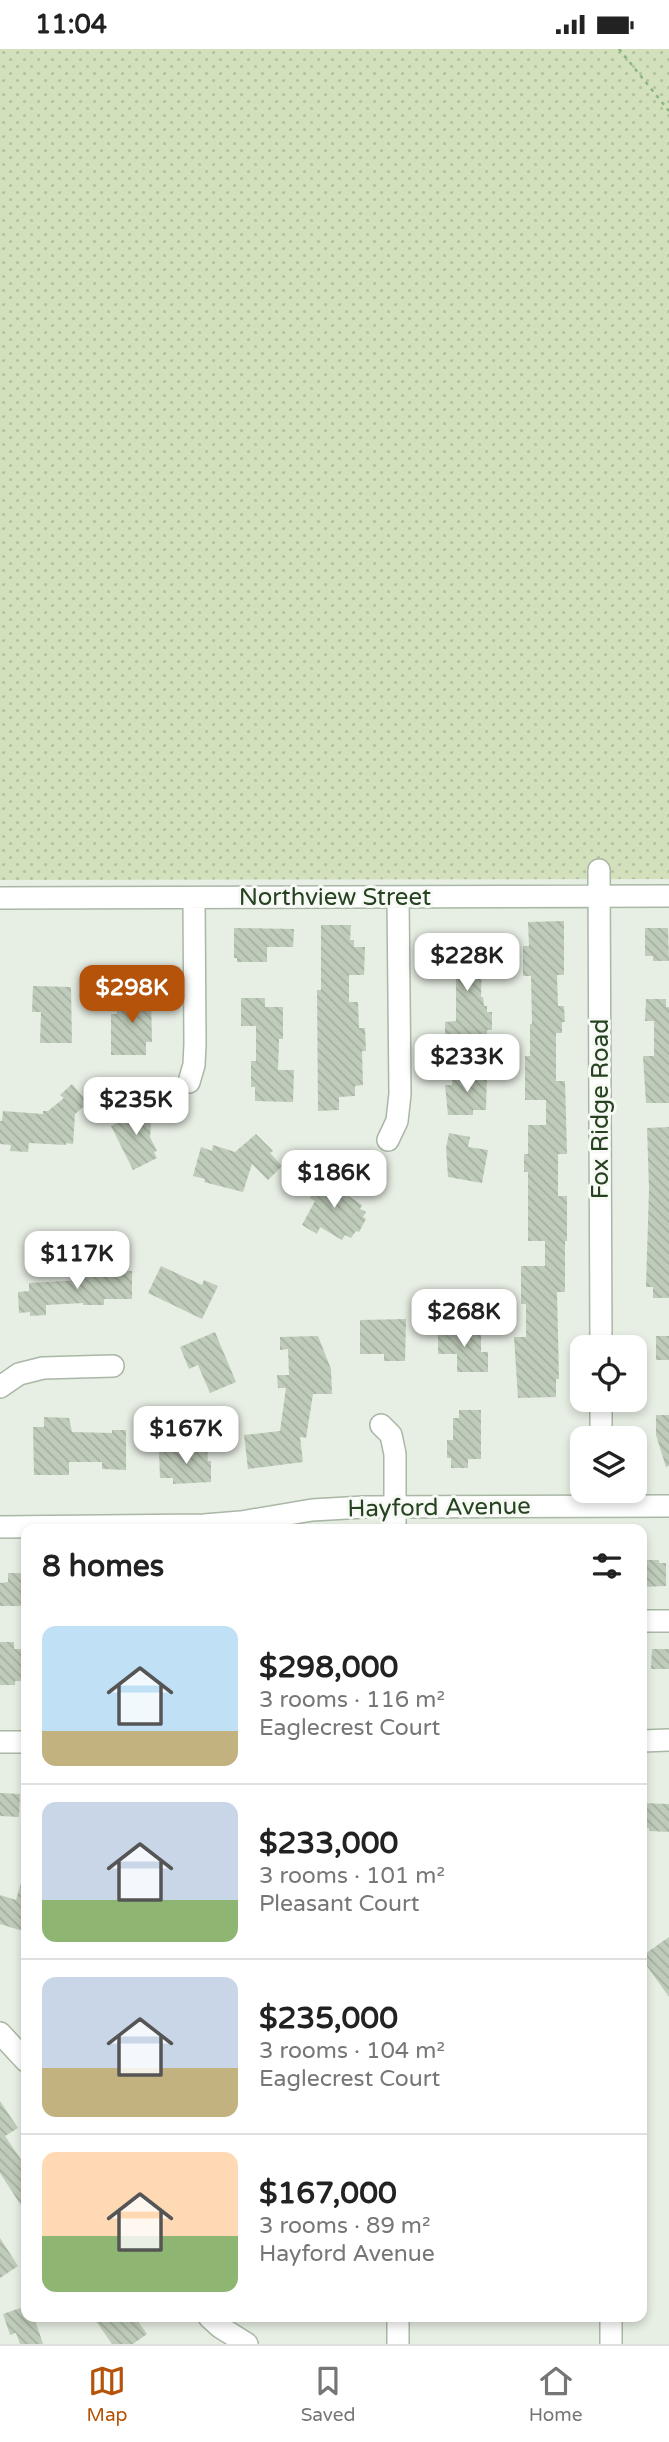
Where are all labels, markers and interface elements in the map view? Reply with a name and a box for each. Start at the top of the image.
text: 11:04 [35,9,107,40]
street label: Northview Street [239,883,431,912]
pin: $228K [418,933,516,993]
text: $228K [431,942,503,970]
pin: $298K [83,965,181,1025]
text: $298K [96,974,168,1002]
street label: Fox Ridge Road [586,1019,615,1199]
pin: $233K [418,1035,516,1094]
text: $233K [431,1043,503,1071]
pin: $235K [87,1077,185,1137]
text: $235K [100,1086,172,1114]
pin: $186K [285,1151,383,1210]
text: $186K [298,1159,370,1187]
pin: $117K [28,1231,126,1291]
text: $117K [41,1240,113,1268]
pin: $268K [415,1289,513,1349]
text: $268K [428,1298,500,1326]
map controls [570,1335,647,1503]
button: locate [570,1335,647,1412]
pin: $167K [137,1407,235,1466]
text: $167K [150,1415,222,1443]
button: layers [570,1426,647,1503]
street label: Hayford Avenue [347,1491,531,1524]
icon: filters [588,1547,626,1585]
text: 8 homes [42,1548,164,1585]
text: $298,000 [259,1649,398,1686]
icon: home [98,1654,182,1738]
text: 3 rooms · 116 m² [259,1686,445,1714]
text: Eaglecrest Court [259,1714,440,1742]
text: $233,000 [259,1825,398,1862]
icon: home [98,1830,182,1914]
text: 3 rooms · 101 m² [259,1862,445,1890]
text: Pleasant Court [259,1890,420,1918]
text: $235,000 [259,2000,398,2037]
icon: home [98,2005,182,2089]
text: 3 rooms · 104 m² [259,2037,445,2065]
text: Eaglecrest Court [259,2065,440,2093]
text: $167,000 [259,2175,397,2212]
icon: home [98,2180,182,2264]
text: 3 rooms · 89 m² [259,2212,430,2240]
text: Hayford Avenue [259,2240,435,2268]
tab: Map [87,2362,128,2426]
tab: Saved [301,2362,356,2426]
tab: Home [529,2362,582,2426]

